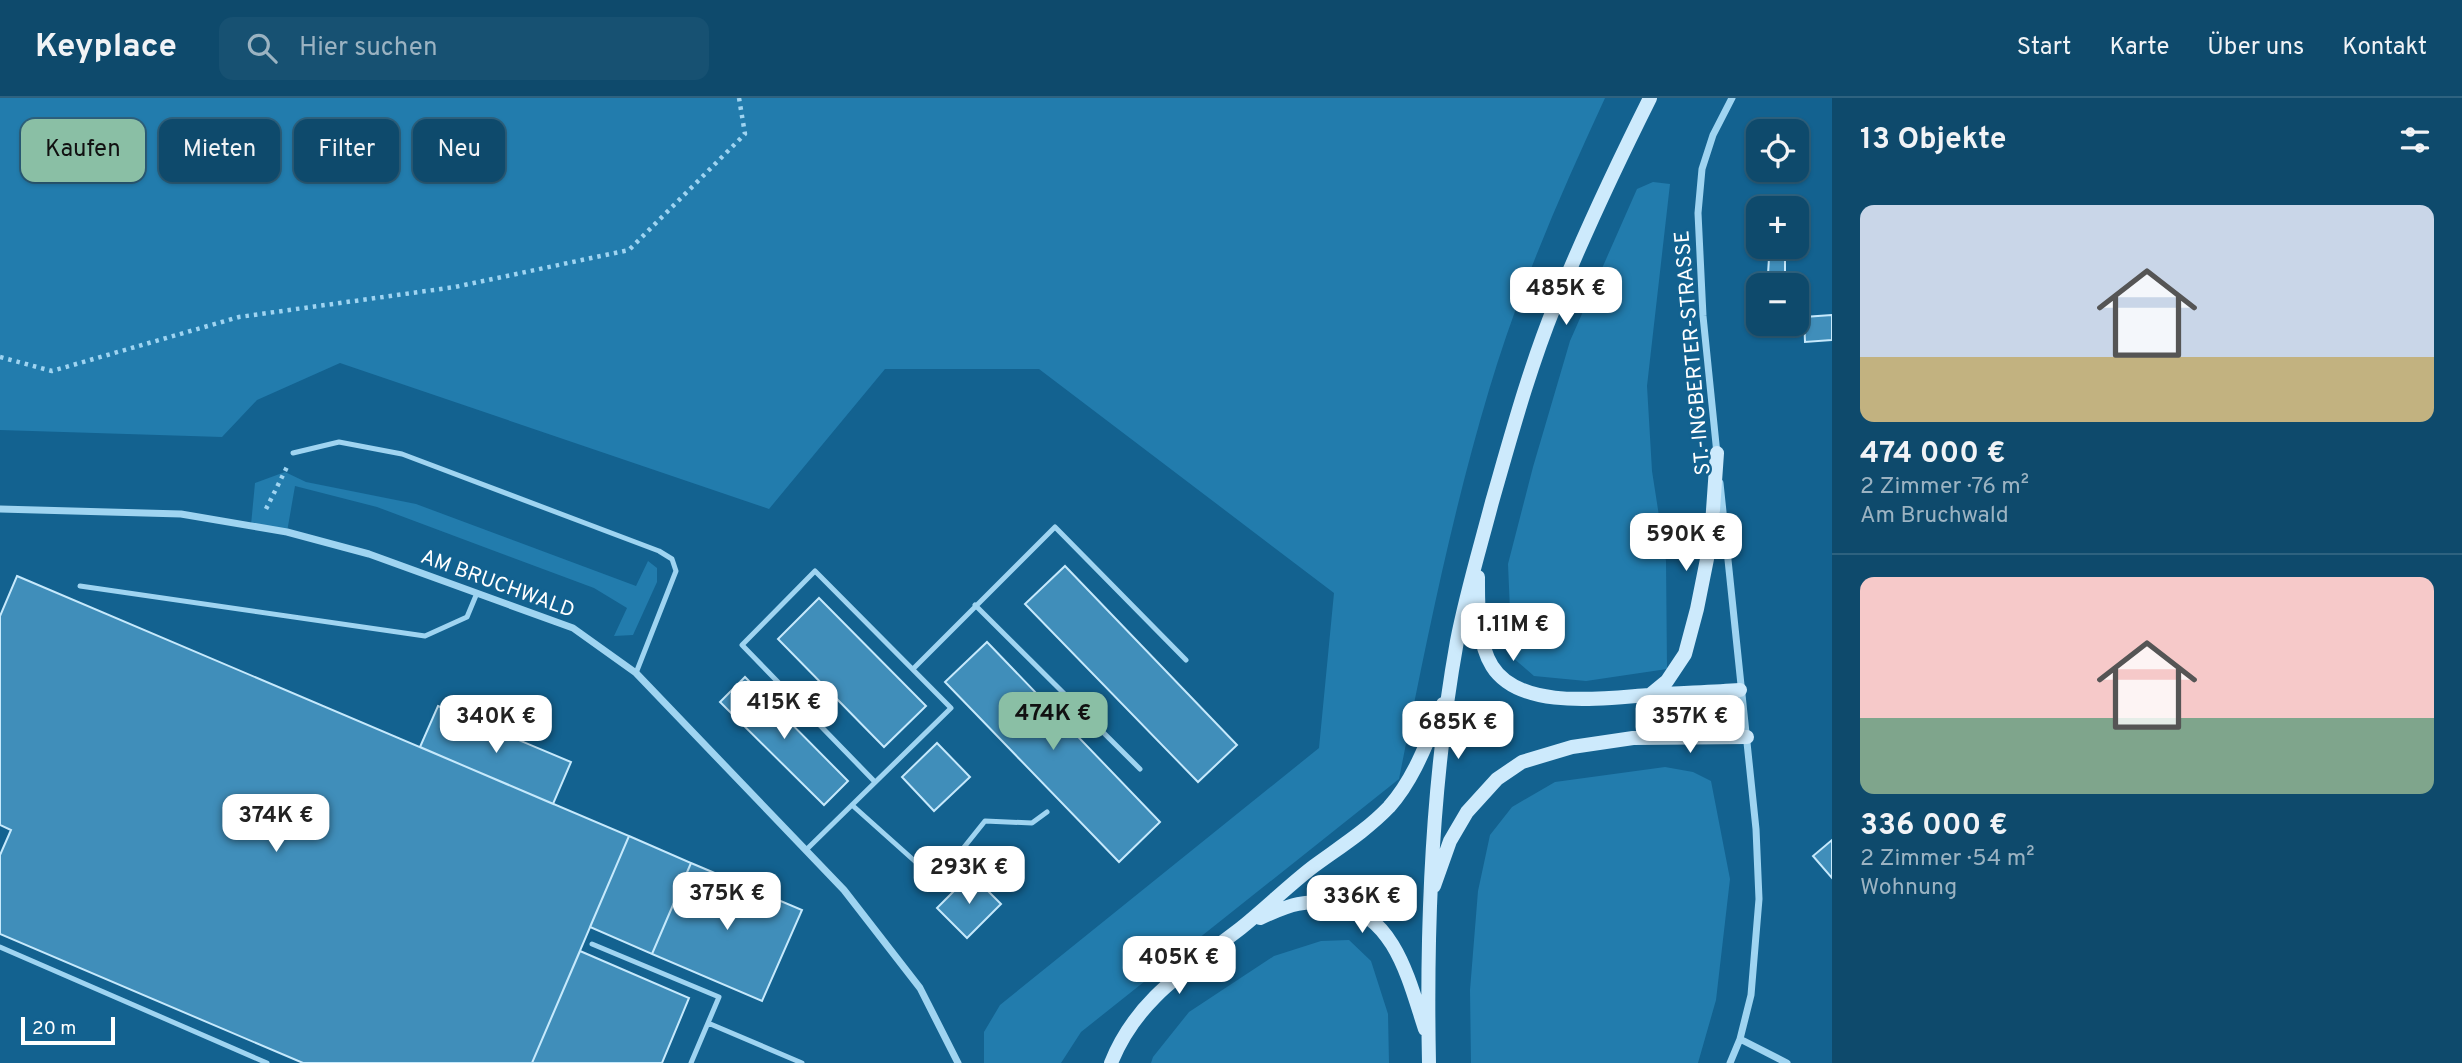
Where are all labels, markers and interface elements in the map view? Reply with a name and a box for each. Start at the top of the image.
search box [219,17,709,80]
text: Keyplace [35,27,177,69]
icon: search [243,29,281,67]
text: Hier suchen [299,32,438,65]
text: Start [2017,33,2071,63]
text: Karte [2109,33,2169,63]
text: Über uns [2207,33,2304,63]
text: Kontakt [2342,33,2427,63]
chip: Kaufen [21,119,145,182]
chip: Mieten [159,119,280,182]
chip: Filter [294,119,399,182]
chip: Neu [413,119,505,182]
map controls [1746,119,1809,336]
button: locate [1746,119,1809,182]
icon: filters [2396,121,2434,159]
text: 13 Objekte [1860,122,2007,159]
button: + [1746,196,1809,259]
street label: ST.-INGBERTER-STRASSE [1669,229,1718,476]
icon: home [2084,250,2210,376]
pin: 485K € [1509,268,1623,327]
button: − [1746,273,1809,336]
text: 485K € [1526,275,1606,304]
text: 474 000 € [1860,436,2006,473]
text: 2 Zimmer · 76 m² [1860,473,2029,502]
text: Am Bruchwald [1860,502,2009,531]
pin: 590K € [1629,514,1743,573]
text: 590K € [1646,521,1726,550]
street label: AM BRUCHWALD [417,544,578,625]
pin: 1.11M € [1448,603,1578,663]
text: 1.11M € [1477,611,1549,640]
icon: home [2084,622,2210,748]
pin: 415K € [727,682,841,741]
text: 415K € [747,689,821,718]
pin: 474K € [996,692,1110,752]
pin: 340K € [439,696,553,755]
pin: 357K € [1633,696,1747,755]
text: 474K € [1015,700,1091,729]
pin: 685K € [1401,702,1515,761]
text: 340K € [456,703,536,732]
text: 357K € [1652,703,1728,732]
text: 685K € [1418,709,1498,738]
pin: 374K € [219,794,333,854]
text: 374K € [238,802,314,831]
text: 336 000 € [1860,808,2008,845]
text: 2 Zimmer · 54 m² [1860,845,2034,874]
pin: 293K € [912,846,1026,906]
text: 293K € [930,854,1008,883]
pin: 375K € [670,872,784,932]
text: Wohnung [1860,874,1957,903]
pin: 336K € [1305,876,1419,935]
text: 375K € [689,880,765,909]
text: 336K € [1323,883,1401,912]
pin: 405K € [1122,936,1236,996]
text: 405K € [1139,944,1219,973]
scale bar [21,1014,116,1046]
text: 20 m [32,1017,76,1041]

